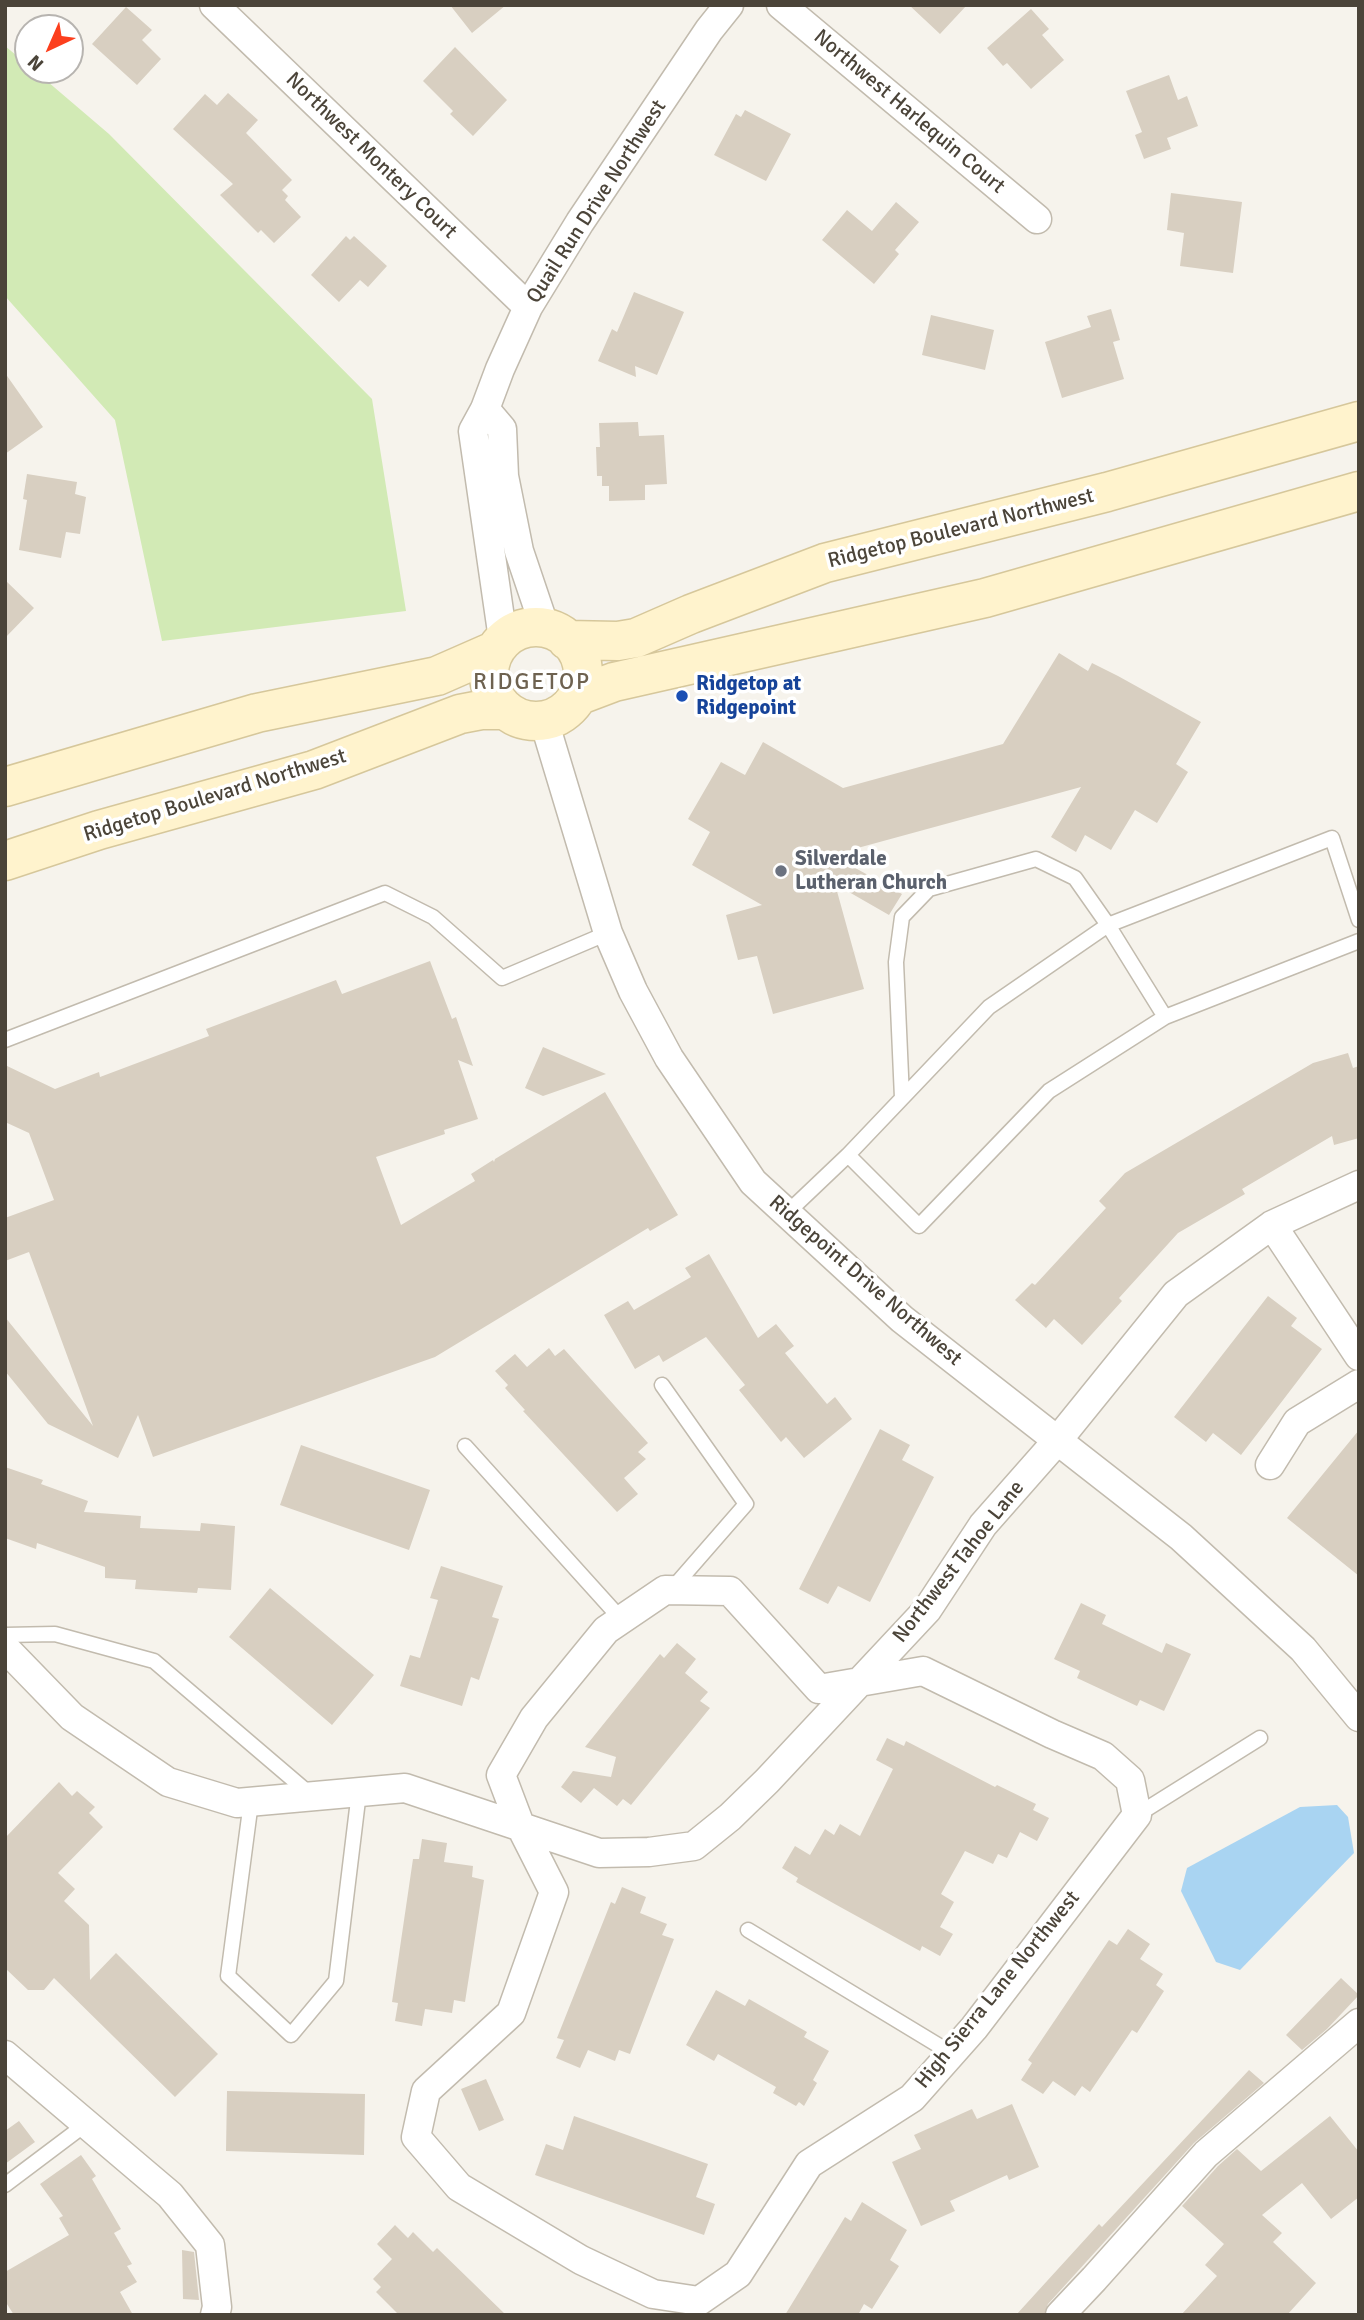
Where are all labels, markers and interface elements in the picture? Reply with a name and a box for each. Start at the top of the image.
north arrow [14,14,84,84]
street label: Northwest Harlequin Court [808,25,1010,199]
text: N [23,49,49,76]
street label: Northwest Montery Court [280,68,462,244]
street label: Quail Run Drive Northwest [522,96,672,308]
street label: Ridgetop Boulevard Northwest [825,484,1097,574]
district label: RIDGETOP [474,669,590,697]
place label: Ridgetop at Ridgepoint [696,671,801,721]
marker: Ridgetop at Ridgepoint [674,688,690,704]
street label: Ridgetop Boulevard Northwest [81,744,349,848]
place label: Silverdale Lutheran Church [795,846,947,896]
marker: Silverdale Lutheran Church [773,863,789,879]
street label: Ridgepoint Drive Northwest [763,1190,967,1372]
street label: Northwest Tahoe Lane [888,1476,1030,1648]
street label: High Sierra Lane Northwest [910,1886,1086,2094]

